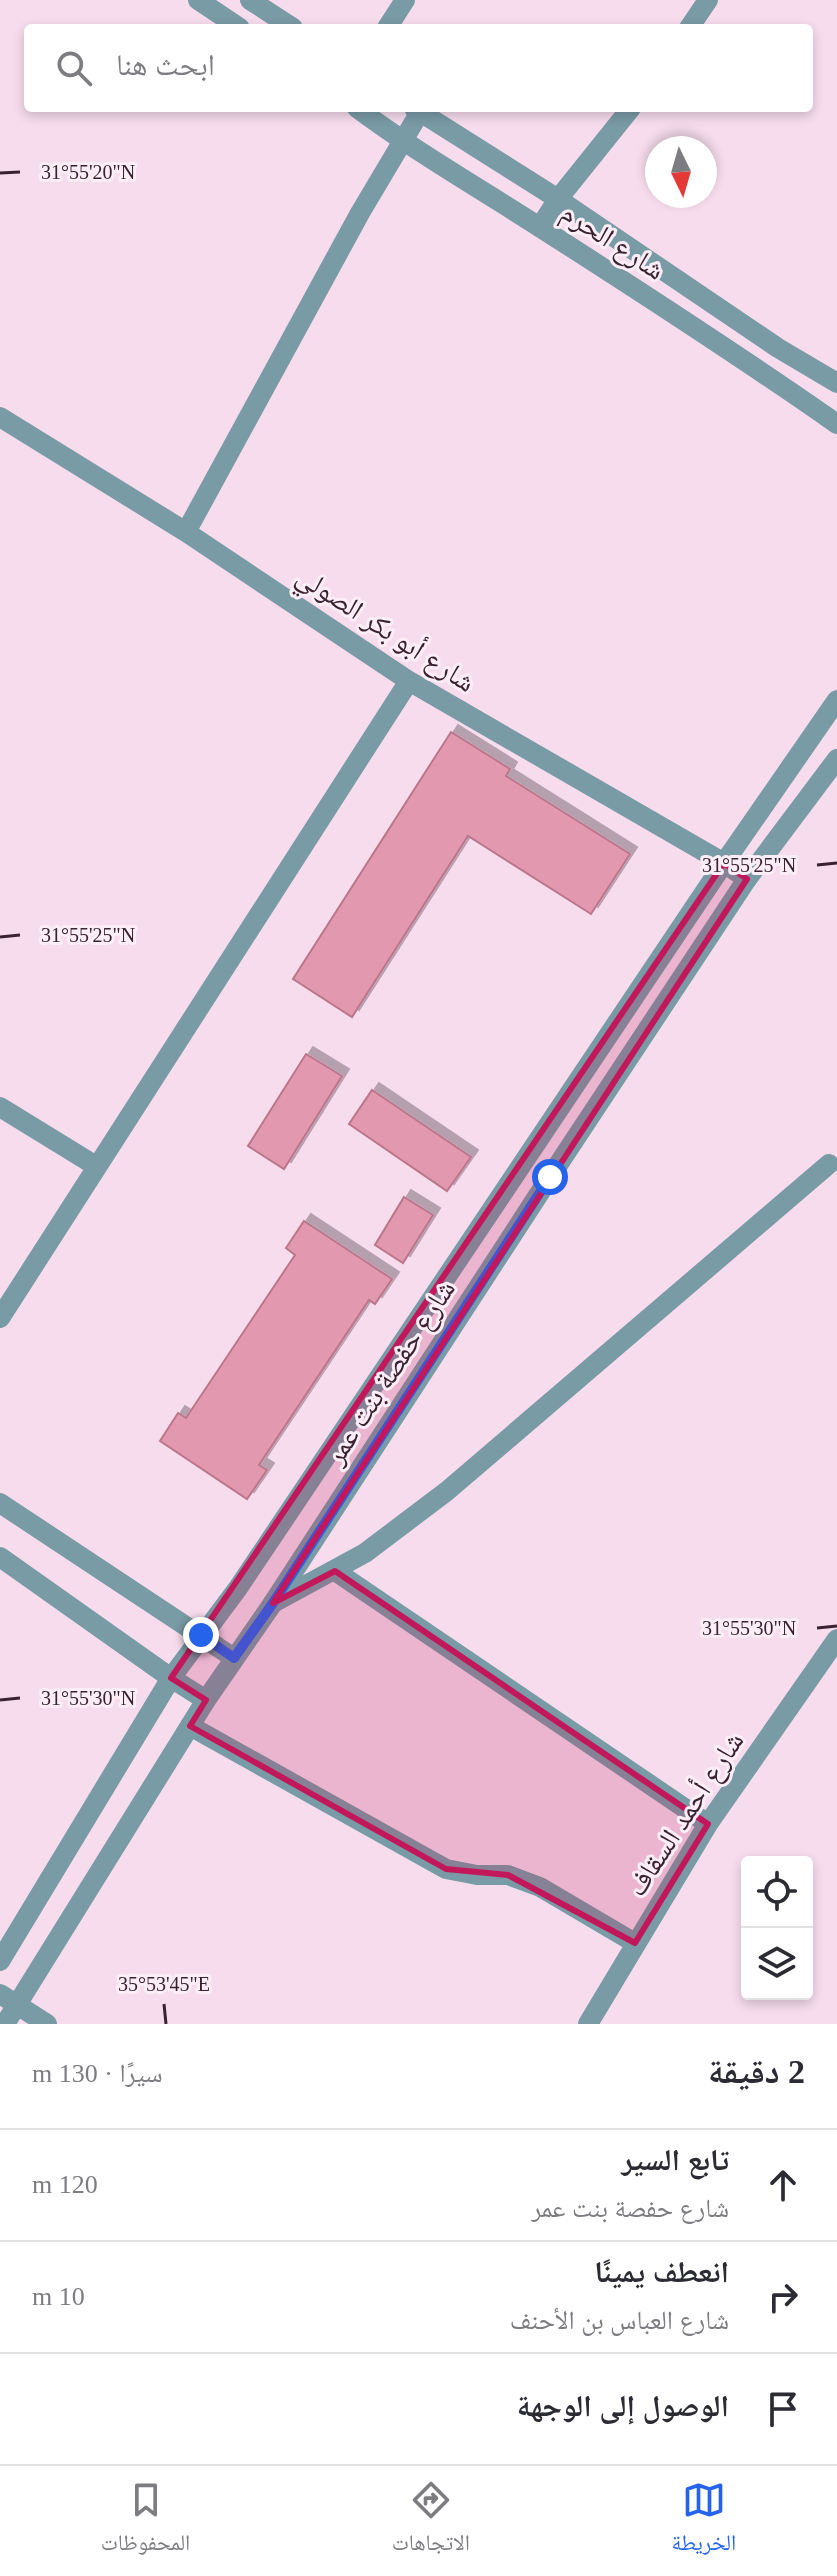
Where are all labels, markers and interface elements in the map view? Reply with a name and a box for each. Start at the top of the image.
search box [24,24,813,112]
icon: search [52,46,96,90]
text: ابحث هنا [116,48,215,81]
north arrow [645,136,717,208]
text: 31°55'20"N [41,161,135,183]
street label: شارع الحرم [554,196,670,288]
street label: شارع أبو بكر الصولي [287,559,482,704]
text: 31°55'25"N [702,854,796,876]
text: 31°55'25"N [41,924,135,946]
route start [532,1159,568,1195]
street label: شارع حفصة بنت عمر [318,1274,463,1472]
route end [183,1617,219,1653]
text: 31°55'30"N [702,1617,796,1639]
text: 31°55'30"N [41,1687,135,1709]
street label: شارع أحمد السقاف [619,1725,751,1903]
map controls [741,1856,813,2000]
button: locate [741,1856,813,1928]
button: layers [741,1928,813,2000]
text: 35°53'45"E [118,1973,210,1995]
text: 2 دقيقة [708,2053,805,2090]
text: سيرًا · 130 m [32,2059,163,2088]
text: تابع السير [621,2143,729,2176]
icon: ahead [761,2163,805,2207]
text: 120 m [32,2170,98,2199]
text: شارع حفصة بنت عمر [531,2194,729,2223]
text: انعطف يمينًا [594,2255,729,2288]
icon: right [761,2275,805,2319]
text: 10 m [32,2282,85,2311]
text: شارع العباس بن الأحنف [510,2306,729,2335]
icon: arrive [761,2387,805,2431]
text: الوصول إلى الوجهة [517,2389,729,2422]
tab: المحفوظات [101,2478,190,2564]
tab: الاتجاهات [392,2478,470,2564]
tab: الخريطة [671,2478,736,2564]

